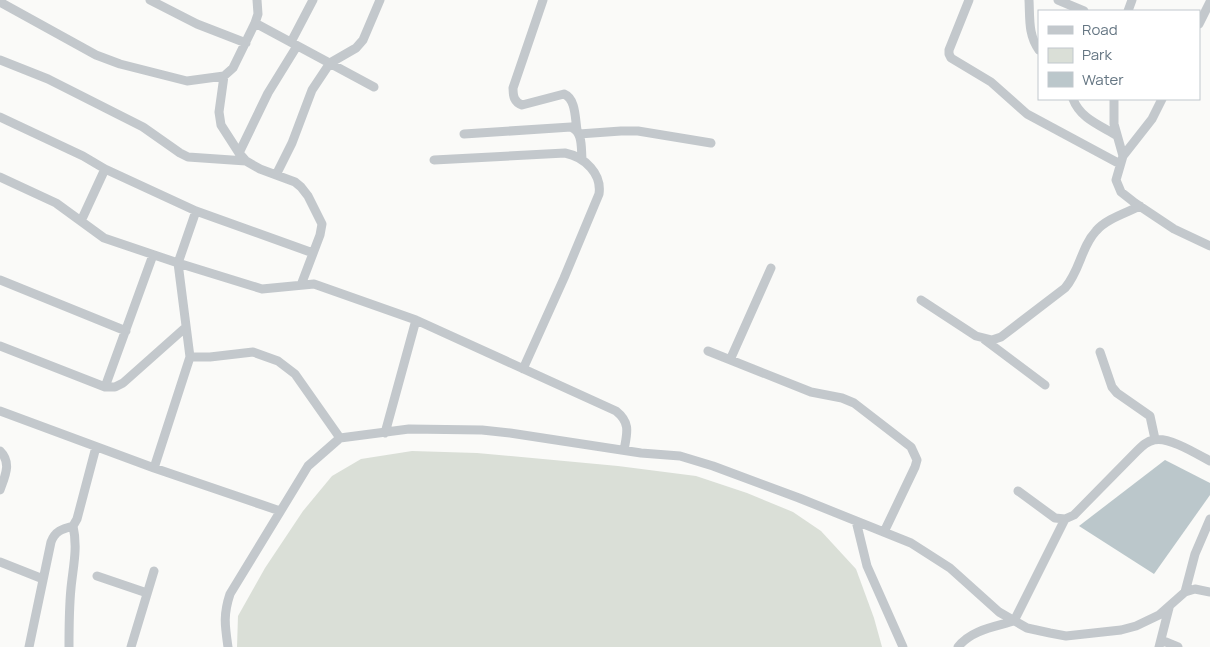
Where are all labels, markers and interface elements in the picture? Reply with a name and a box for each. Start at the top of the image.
legend [1038,10,1200,100]
text: Road [1082,19,1118,40]
text: Park [1082,44,1112,65]
text: Water [1082,69,1124,90]

